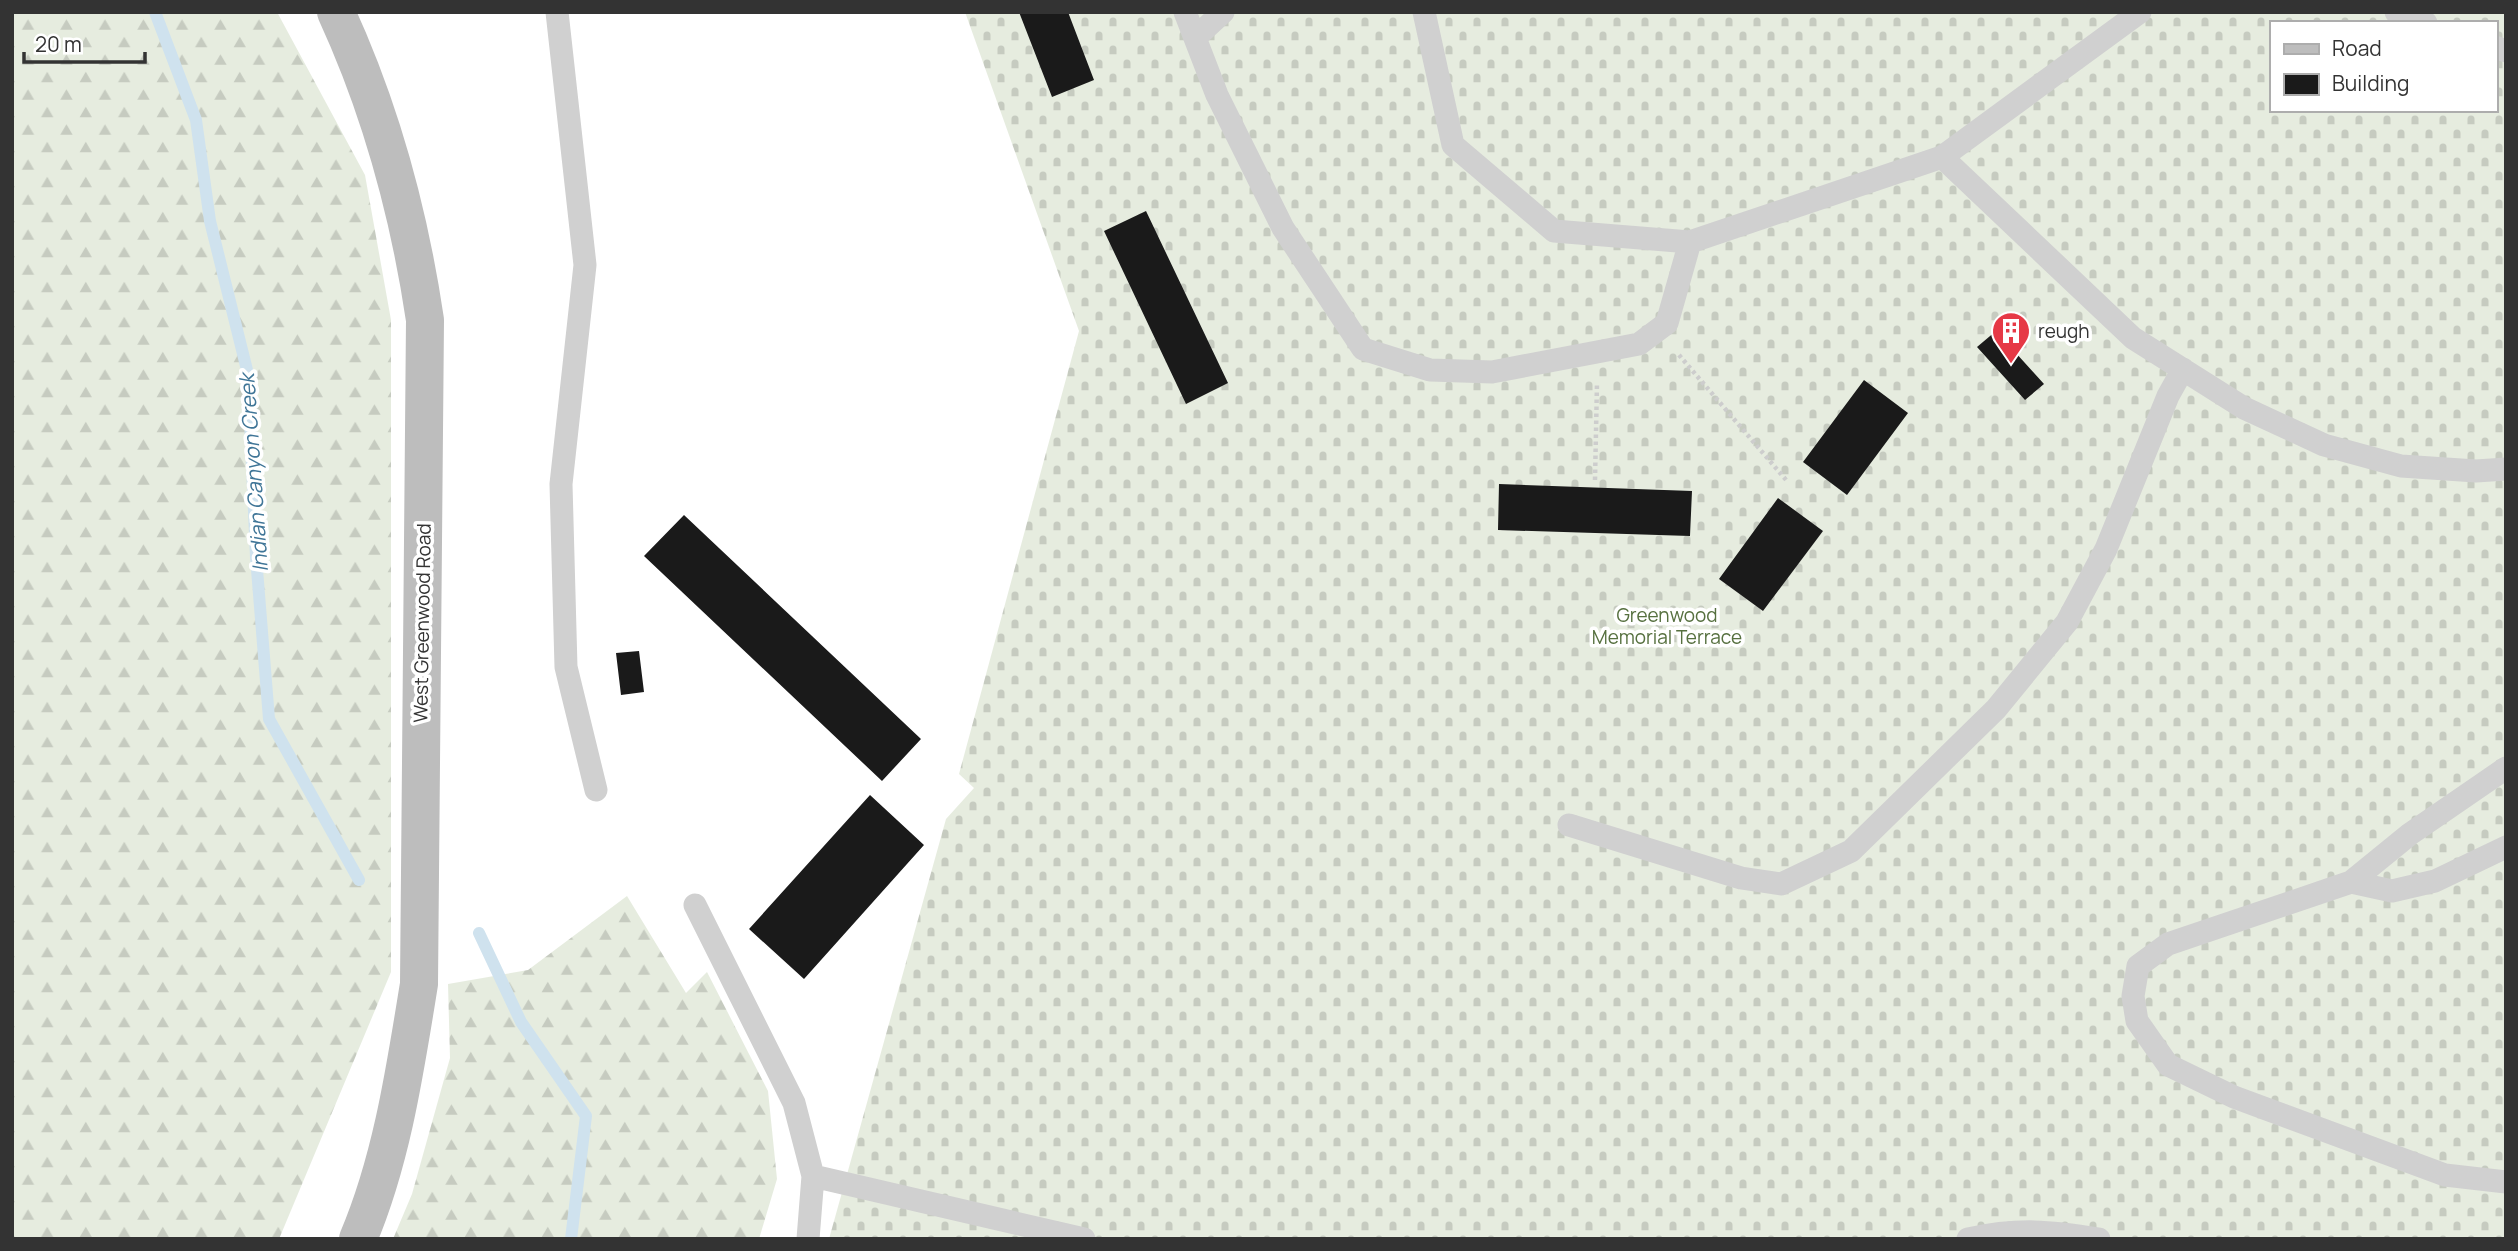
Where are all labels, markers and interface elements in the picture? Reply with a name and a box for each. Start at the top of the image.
scale bar [24,21,145,65]
legend [2270,21,2497,112]
text: 20 m [35,30,82,58]
text: Road [2332,34,2382,62]
text: Building [2332,69,2409,97]
building icon: reugh [1990,310,2032,365]
place label: reugh [2038,318,2090,344]
water label: Indian Canyon Creek [232,370,274,573]
street label: West Greenwood Road [407,523,437,723]
park label: Greenwood Memorial Terrace [1592,602,1742,650]

